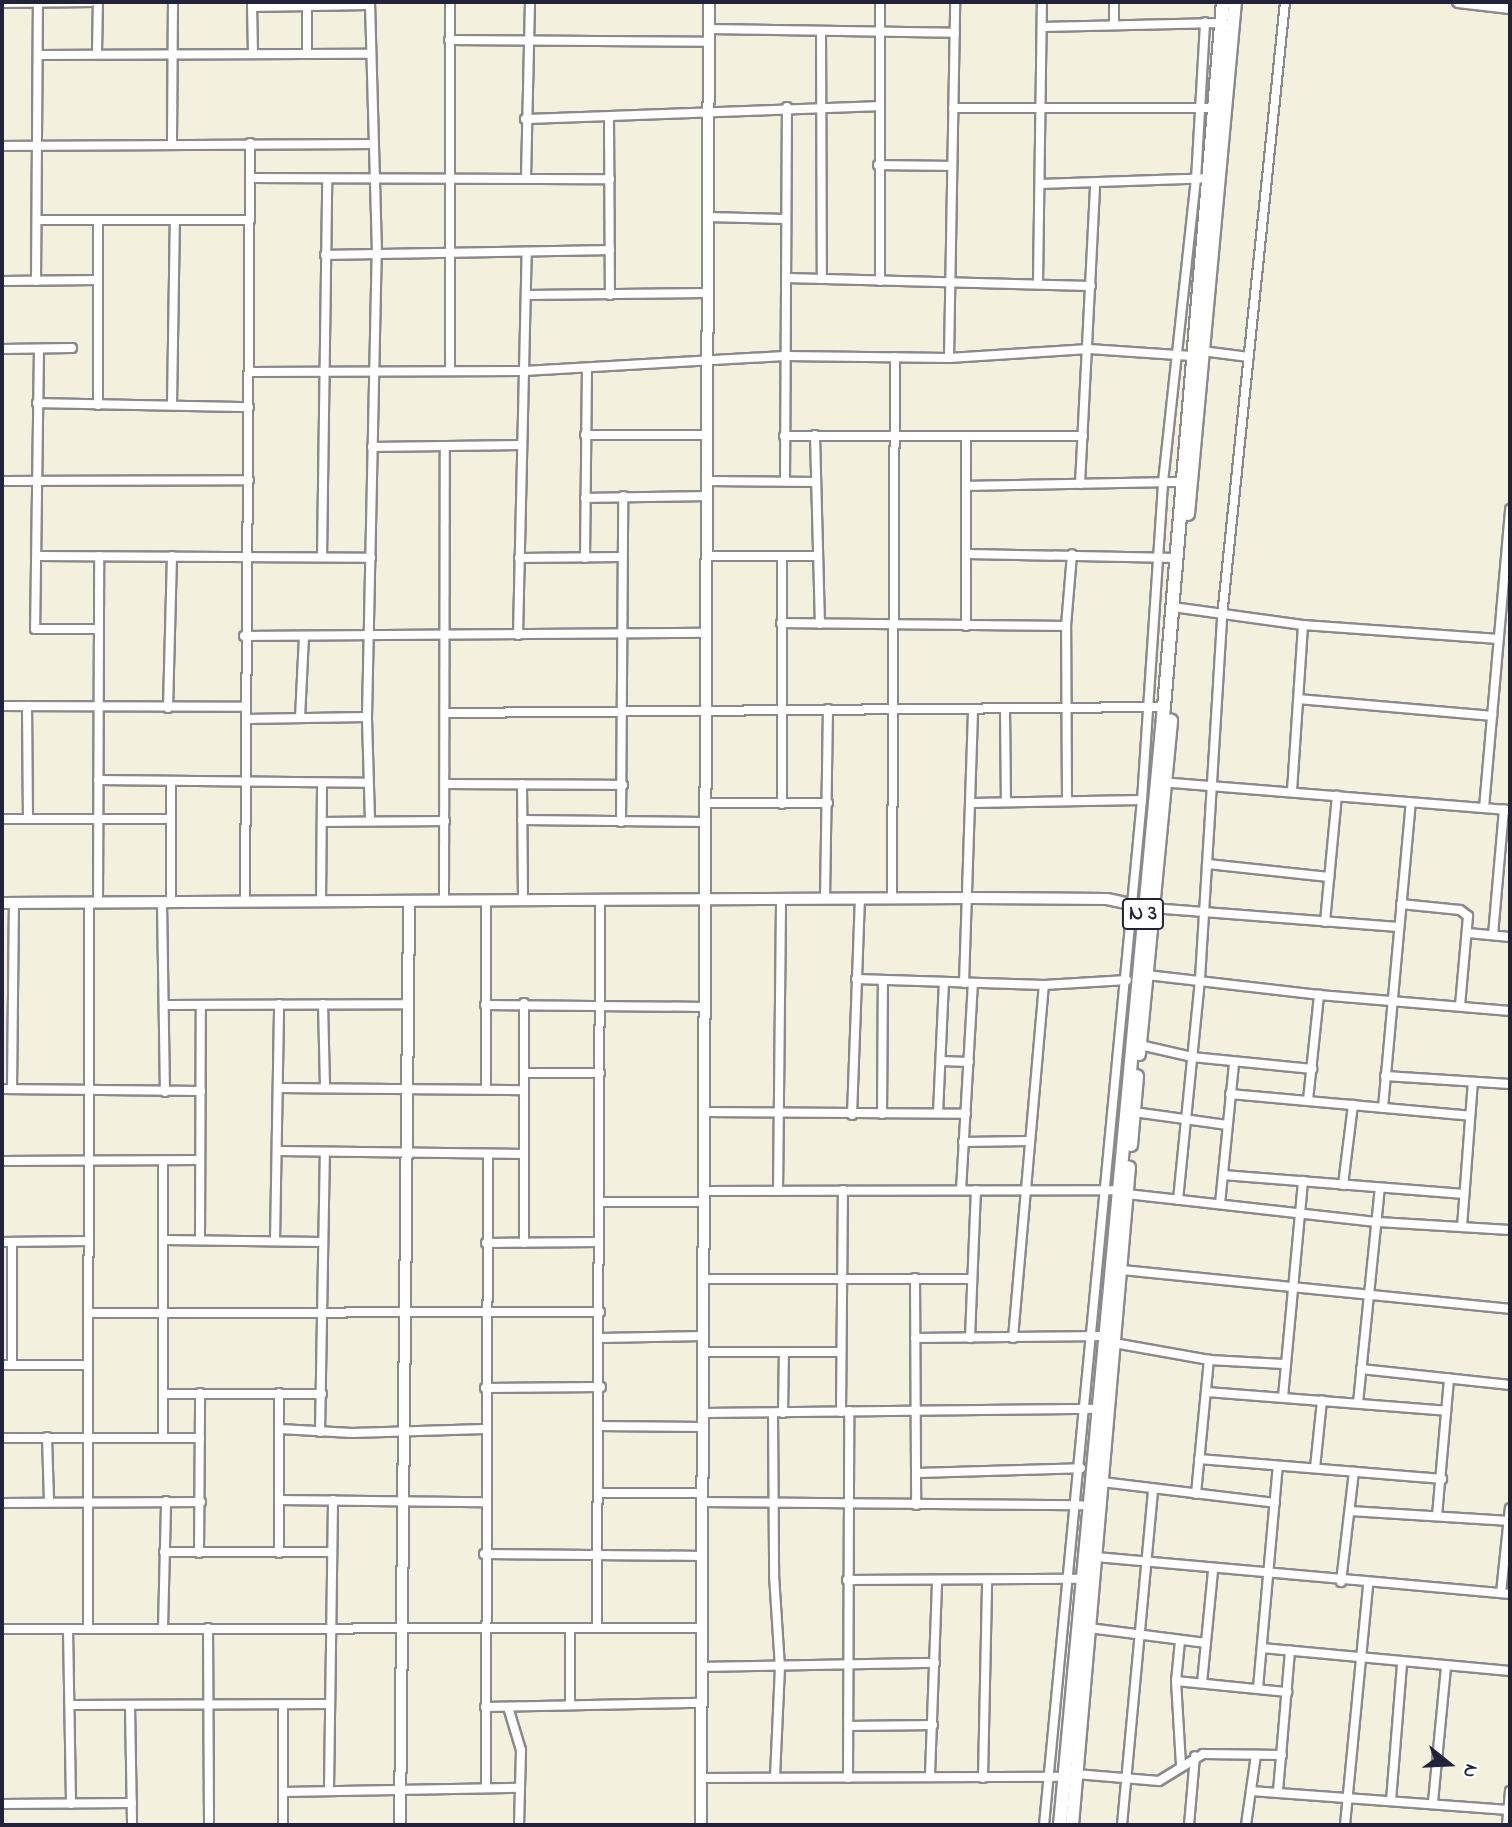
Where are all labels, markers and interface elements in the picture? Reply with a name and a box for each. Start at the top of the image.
road number: N 3 [1120,897,1166,932]
north arrow [1414,1729,1484,1799]
text: N [1455,1760,1484,1781]

